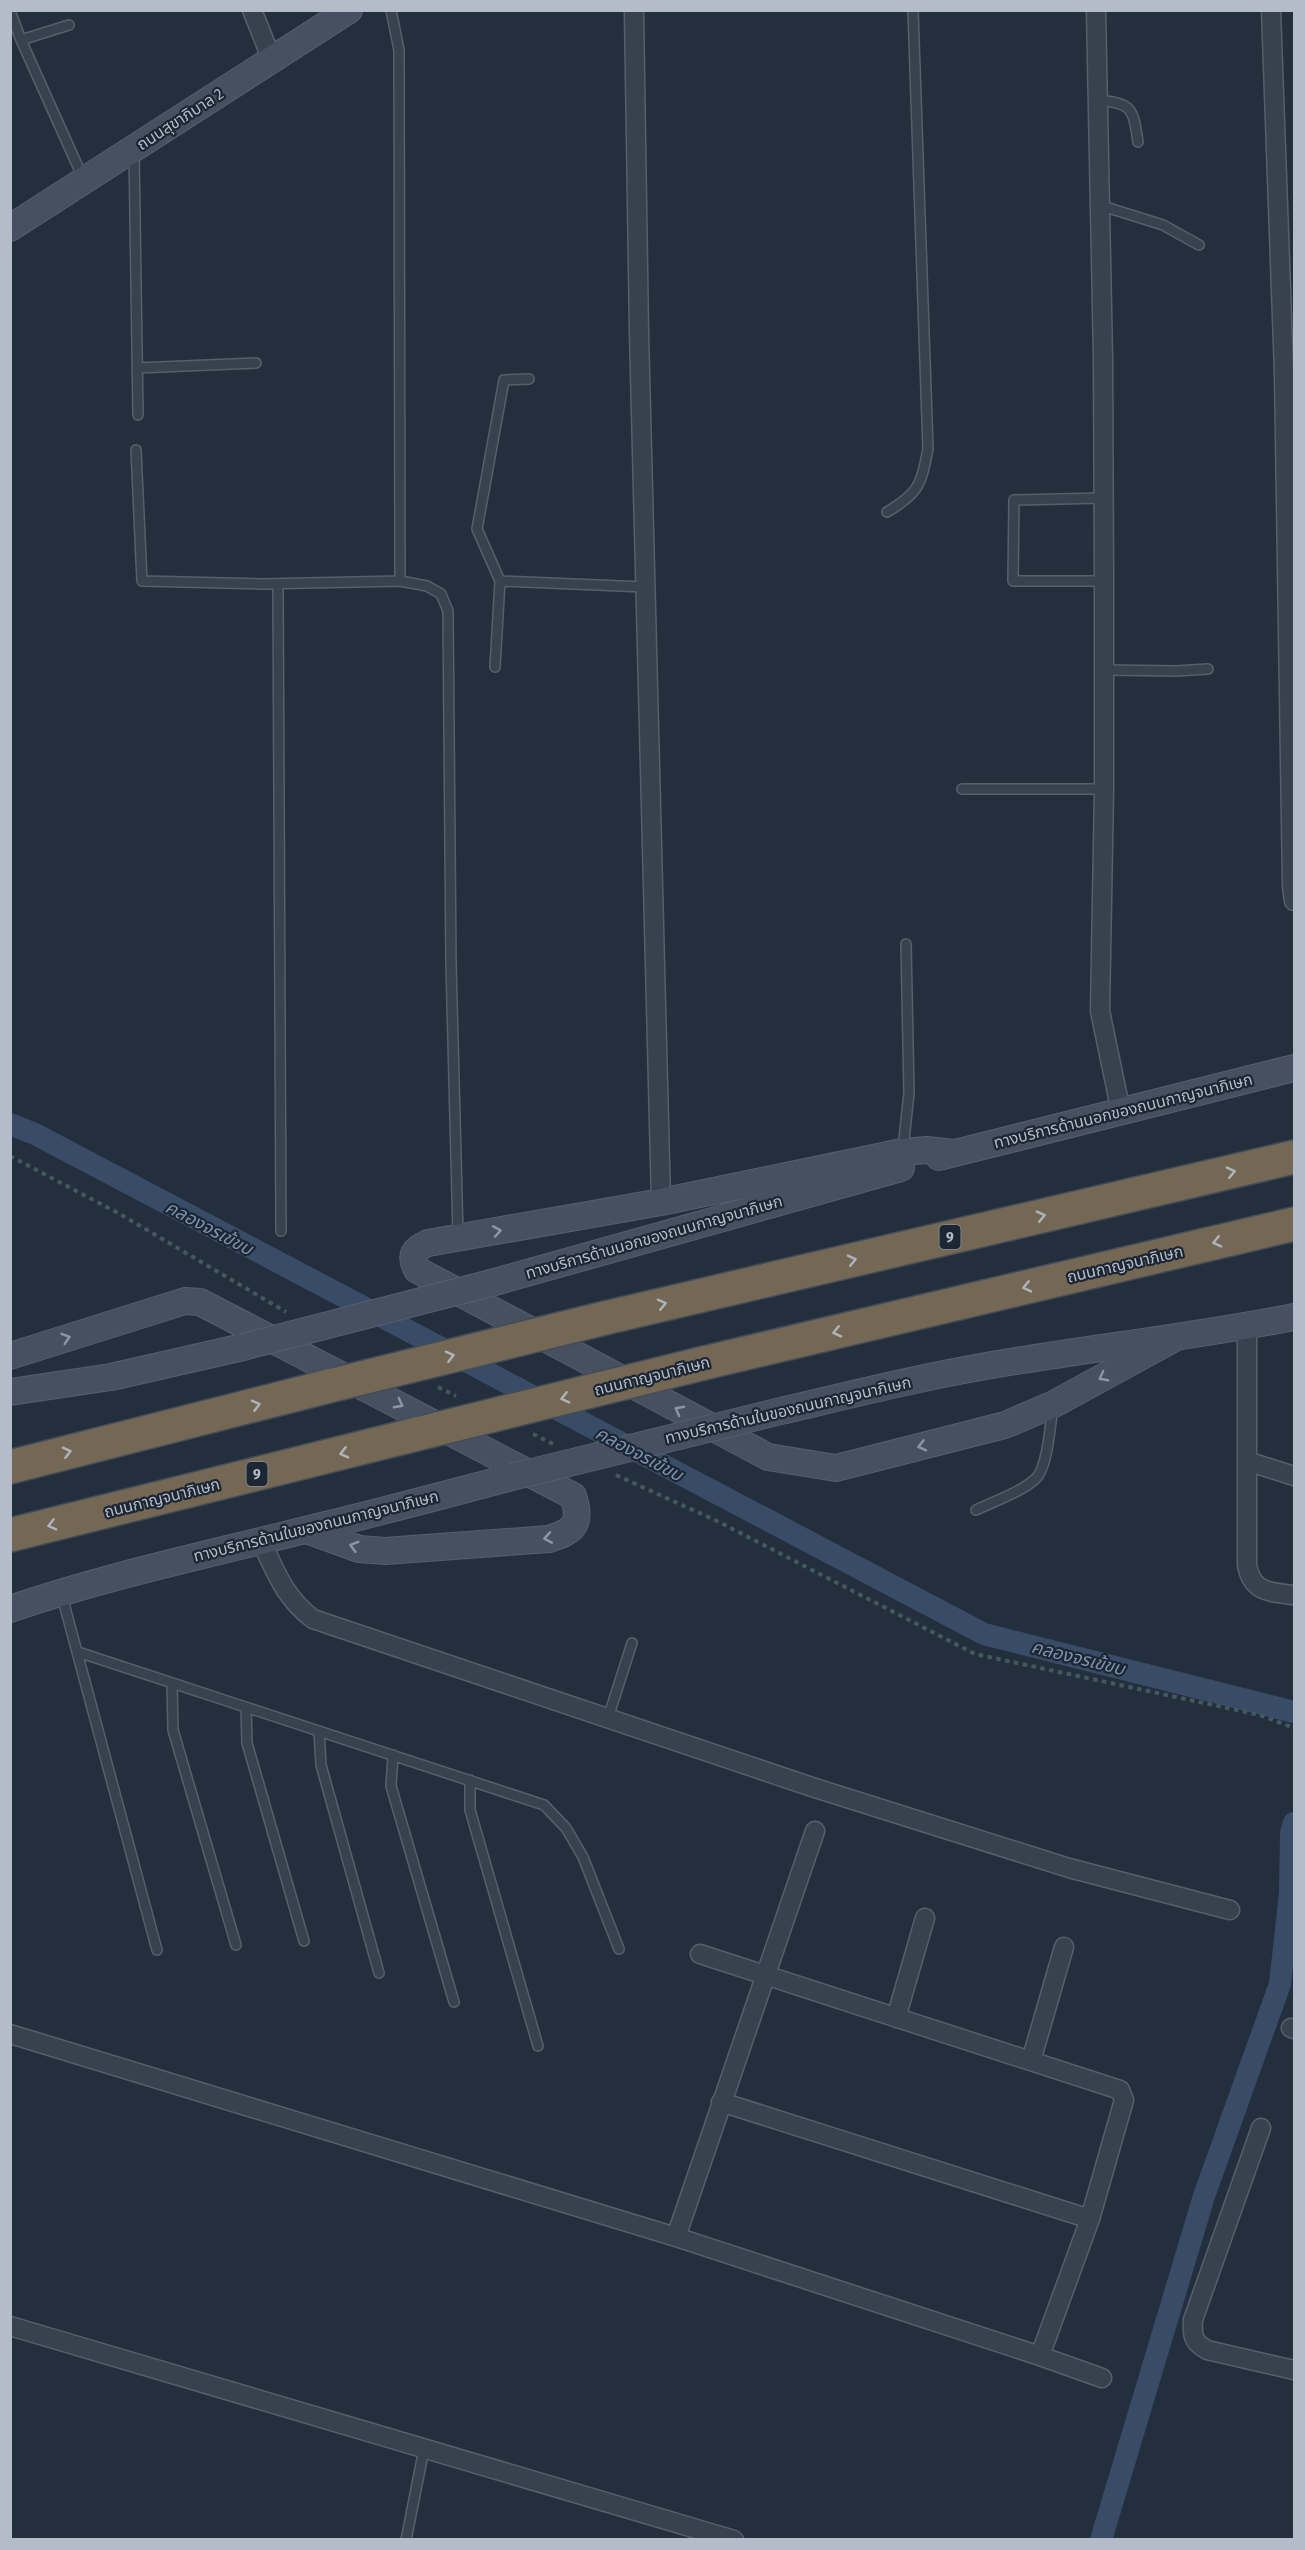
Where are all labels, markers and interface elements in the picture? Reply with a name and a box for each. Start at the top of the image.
street label: ถนนสุขาภิบาล 2 [133,84,227,154]
street label: ทางบริการด้านนอกของถนนกาญจนาภิเษก [992,1070,1254,1152]
one-way arrow [1226,1166,1236,1179]
street label: ทางบริการด้านนอกของถนนกาญจนาภิเษก [523,1191,785,1283]
water label: คลองจรเข้ขบ [162,1196,257,1261]
one-way arrow [1036,1210,1046,1223]
one-way arrow [492,1225,502,1237]
road number: 9 [940,1225,960,1249]
one-way arrow [1212,1235,1222,1248]
street label: ถนนกาญจนาภิเษก [1065,1241,1185,1287]
one-way arrow [846,1255,856,1268]
one-way arrow [1023,1280,1033,1293]
one-way arrow [656,1299,666,1312]
one-way arrow [833,1324,843,1337]
one-way arrow [60,1333,71,1345]
one-way arrow [445,1351,455,1364]
street label: ถนนกาญจนาภิเษก [592,1352,712,1400]
one-way arrow [1099,1370,1110,1381]
street label: ทางบริการด้านในของถนนกาญจนาภิเษก [663,1372,913,1448]
one-way arrow [560,1390,570,1403]
one-way arrow [393,1397,403,1408]
one-way arrow [251,1399,261,1412]
one-way arrow [675,1406,685,1417]
water label: คลองจรเข้ขบ [592,1422,687,1487]
one-way arrow [917,1438,927,1451]
one-way arrow [339,1445,349,1458]
one-way arrow [62,1447,72,1460]
road number: 9 [246,1462,268,1486]
street label: ถนนกาญจนาภิเษก [102,1474,222,1522]
street label: ทางบริการด้านในของถนนกาญจนาภิเษก [191,1486,441,1566]
one-way arrow [47,1518,58,1530]
one-way arrow [543,1531,553,1543]
one-way arrow [349,1541,359,1554]
water label: คลองจรเข้ขบ [1029,1636,1128,1680]

